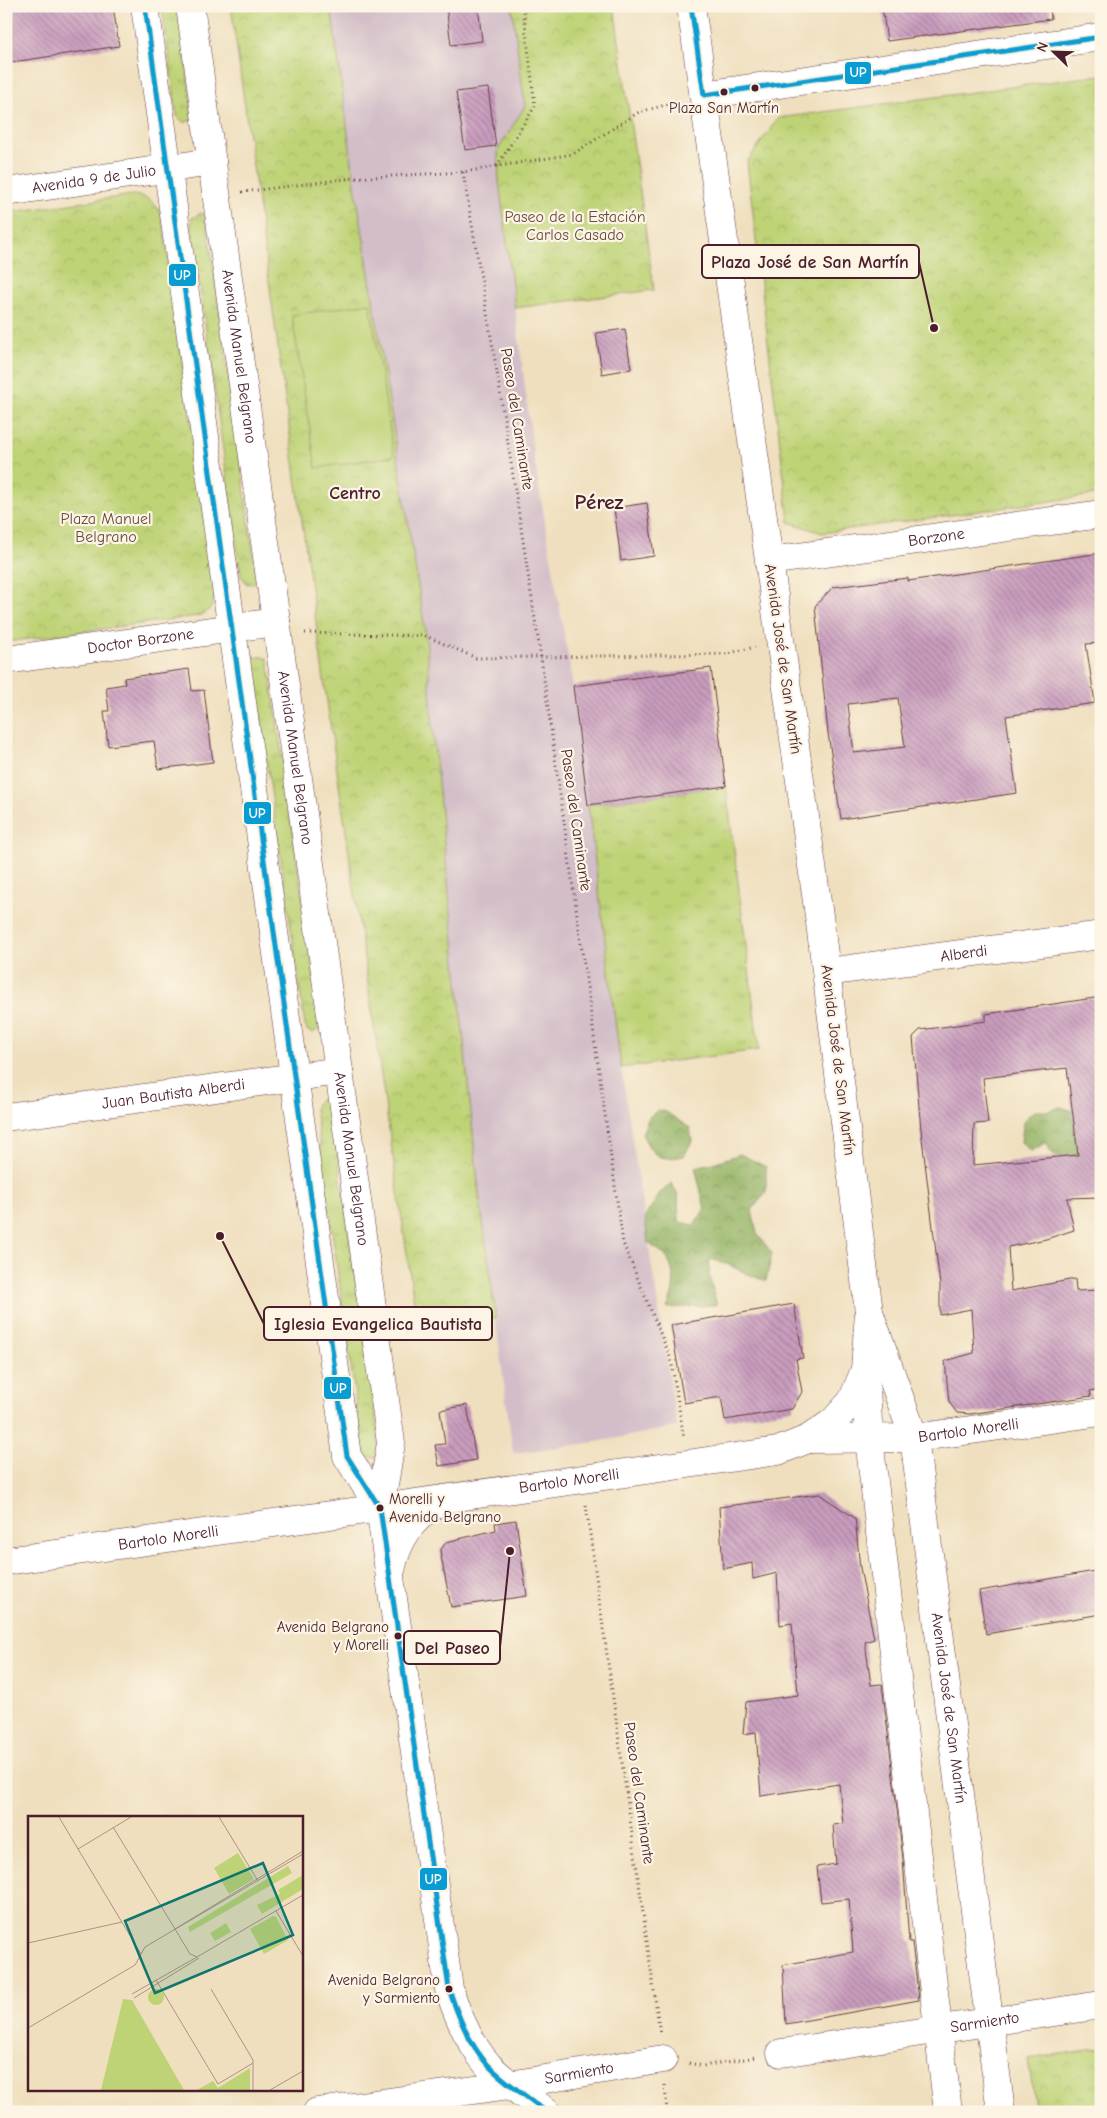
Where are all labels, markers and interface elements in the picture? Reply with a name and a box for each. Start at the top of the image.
north arrow [1030,28,1080,78]
text: N [1033,40,1052,55]
line badge: UP [844,61,872,85]
text: UP [849,64,867,81]
unlabelled marker [750,83,760,93]
marker: Plaza San Martín [719,87,729,97]
place label: Plaza San Martín [669,99,779,117]
street label: Avenida 9 de Julio [31,161,157,197]
park label: Paseo de la Estación Carlos Casado [504,208,646,244]
callout: Plaza José de San Martín [702,245,919,278]
text: Plaza José de San Martín [711,252,909,273]
line badge: UP [168,263,197,287]
text: UP [173,267,191,284]
street label: Avenida Manuel Belgrano [218,268,260,445]
street label: Paseo del Caminante [497,347,537,491]
district label: Centro [329,483,381,504]
district label: Pérez [574,490,624,514]
park label: Plaza Manuel Belgrano [60,510,152,546]
street label: Borzone [907,524,966,550]
street label: Avenida José de San Martín [761,563,805,755]
street label: Doctor Borzone [86,625,195,657]
street label: Avenida Manuel Belgrano [274,670,316,846]
street label: Paseo del Caminante [557,748,595,892]
line badge: UP [243,801,272,825]
text: UP [248,805,266,822]
street label: Alberdi [939,941,988,966]
street label: Avenida José de San Martín [817,964,859,1156]
street label: Avenida Manuel Belgrano [330,1071,372,1247]
street label: Juan Bautista Alberdi [101,1075,246,1113]
callout: Iglesia Evangelica Bautista [264,1307,492,1340]
text: Iglesia Evangelica Bautista [274,1314,482,1335]
line badge: UP [323,1376,352,1400]
text: UP [329,1380,347,1397]
street label: Bartolo Morelli [917,1415,1020,1446]
street label: Bartolo Morelli [518,1465,620,1497]
place label: Morelli y Avenida Belgrano [389,1490,501,1526]
marker: Morelli y Avenida Belgrano [375,1503,385,1513]
street label: Bartolo Morelli [117,1522,220,1554]
street label: Avenida José de San Martín [928,1611,970,1804]
place label: Avenida Belgrano y Morelli [277,1618,389,1654]
marker: Avenida Belgrano y Morelli [393,1631,403,1641]
callout: Del Paseo [404,1631,500,1664]
text: Del Paseo [414,1638,490,1659]
street label: Paseo del Caminante [620,1721,658,1865]
inset map [28,1816,302,2090]
line badge: UP [419,1867,448,1891]
text: UP [424,1871,442,1888]
place label: Avenida Belgrano y Sarmiento [328,1971,440,2007]
marker: Avenida Belgrano y Sarmiento [444,1984,454,1994]
street label: Sarmiento [949,2008,1021,2037]
street label: Sarmiento [543,2059,615,2088]

